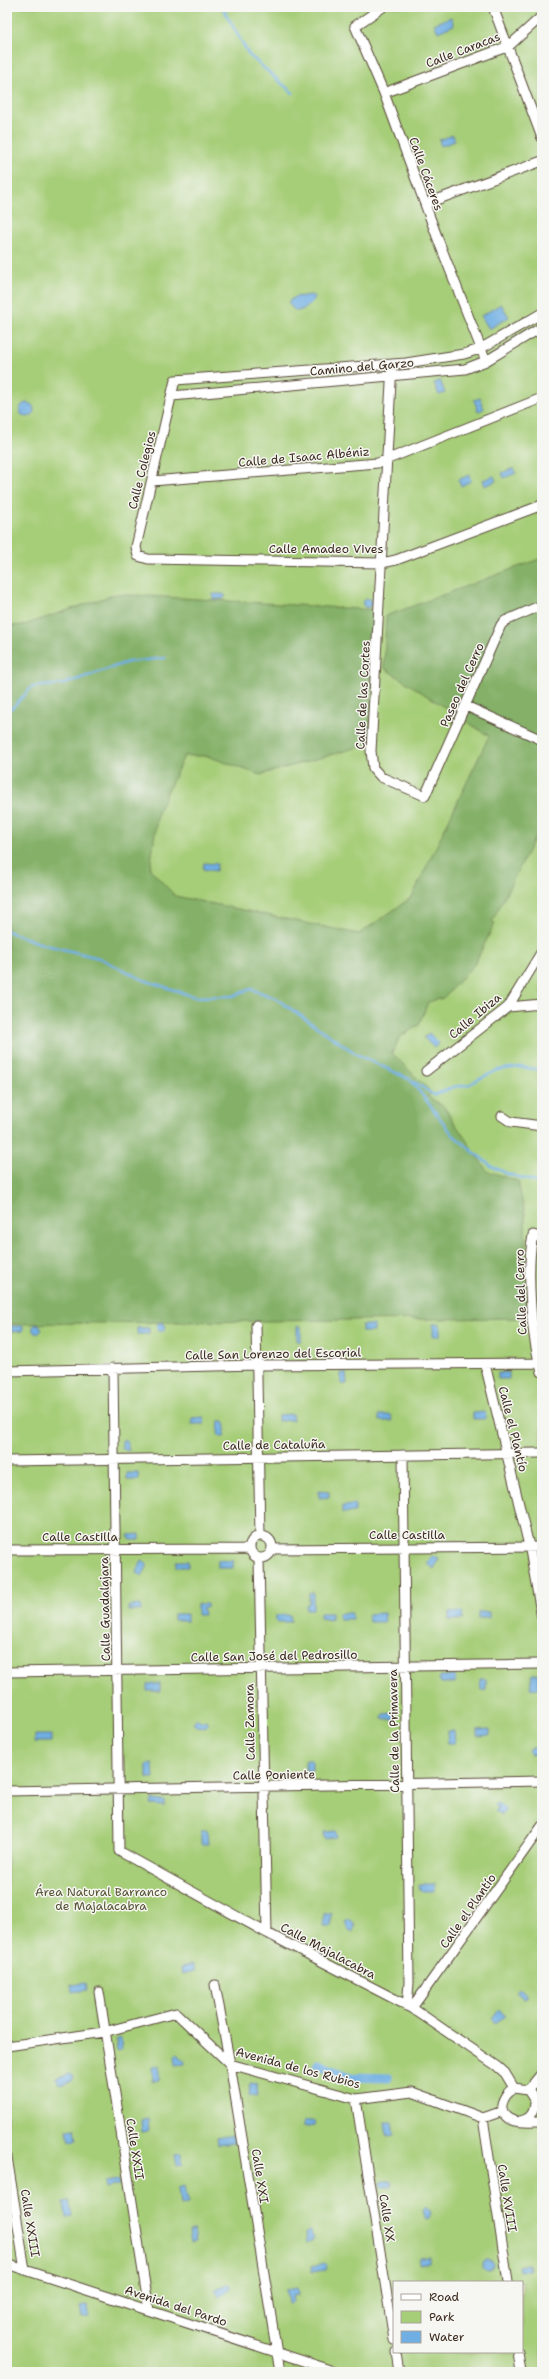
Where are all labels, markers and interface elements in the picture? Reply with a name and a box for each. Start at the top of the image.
street label: Calle Caracas [423,28,503,72]
street label: Calle Cáceres [405,135,447,213]
street label: Camino del Garzo [309,354,415,380]
street label: Calle Colegios [124,429,160,511]
street label: Calle de Isaac Albéniz [238,443,370,471]
street label: Calle Amadeo Vives [269,541,383,557]
street label: Calle de las Cortes [352,640,374,750]
street label: Paseo del Cerro [436,640,488,730]
street label: Calle Ibiza [445,989,505,1043]
street label: Calle del Cerro [512,1249,530,1335]
street label: Calle San Lorenzo del Escorial [185,1344,361,1364]
street label: Calle el Plantío [495,1385,531,1473]
street label: Calle de Cataluña [222,1436,326,1454]
street label: Calle Castilla [369,1527,445,1543]
street label: Calle Castilla [42,1529,118,1545]
street label: Calle Guadalajara [96,1556,114,1661]
street label: Calle San José del Pedrosillo [190,1647,358,1665]
street label: Calle de la Primavera [385,1668,403,1793]
street label: Calle Zamora [241,1683,259,1761]
street label: Calle Poniente [233,1766,316,1784]
street label: Calle el Plantío [436,1870,500,1952]
park label: Área Natural Barranco de Majalacabra [35,1884,167,1914]
street label: Calle Majalacabra [278,1919,379,1983]
street label: Avenida de los Rubios [234,2044,362,2092]
street label: Calle XXII [122,2117,148,2181]
street label: Calle XXI [248,2148,272,2205]
street label: Calle XVIII [494,2163,520,2233]
street label: Calle XXIII [17,2188,43,2259]
street label: Calle XX [375,2193,399,2243]
legend [393,2281,523,2353]
street label: Avenida del Pardo [123,2282,229,2330]
text: Road [429,2289,460,2305]
text: Park [429,2309,455,2325]
text: Water [429,2329,465,2345]

